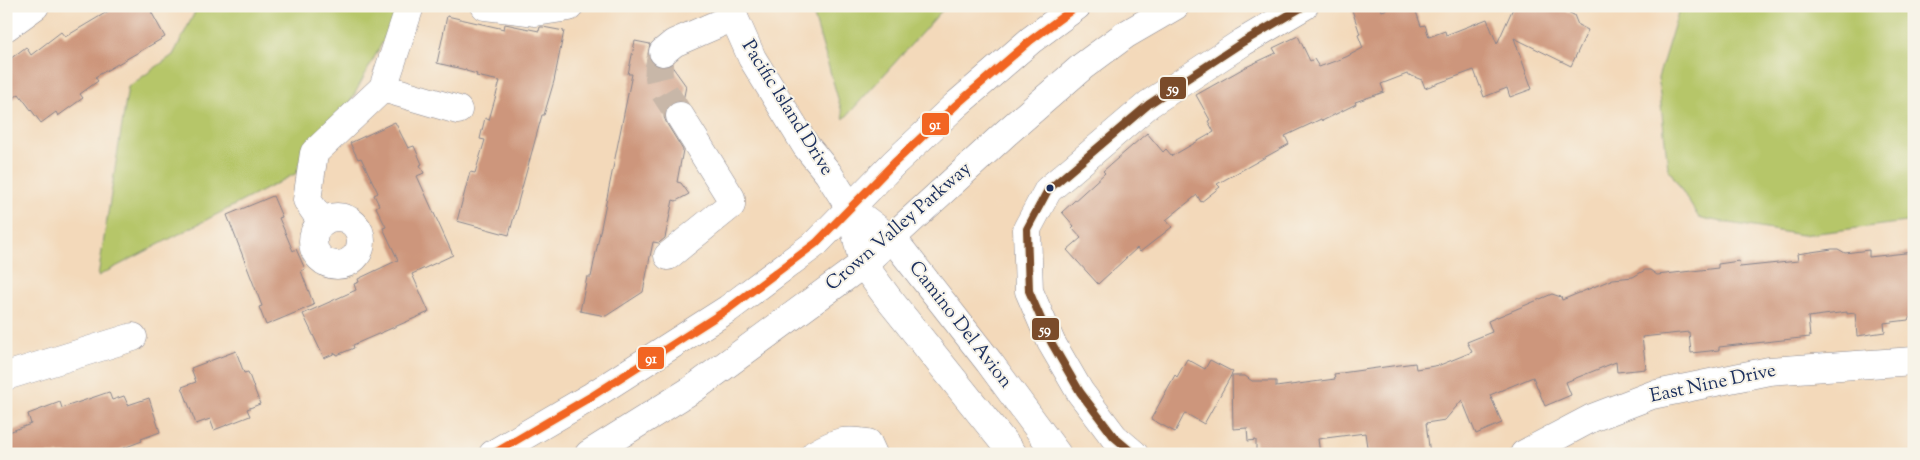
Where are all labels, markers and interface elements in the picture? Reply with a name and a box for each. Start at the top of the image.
street label: Pacific Island Drive [734,35,840,181]
line badge: 59 [1159,76,1187,100]
text: 59 [1166,80,1179,100]
line badge: 91 [921,112,950,136]
text: 91 [929,116,941,136]
street label: Crown Valley Parkway [820,156,978,298]
unlabelled marker [1045,183,1055,193]
street label: Camino Del Avion [902,256,1018,394]
line badge: 59 [1031,317,1060,341]
text: 59 [1038,321,1051,341]
line badge: 91 [637,346,665,370]
text: 91 [645,350,657,370]
street label: East Nine Drive [1647,357,1779,411]

